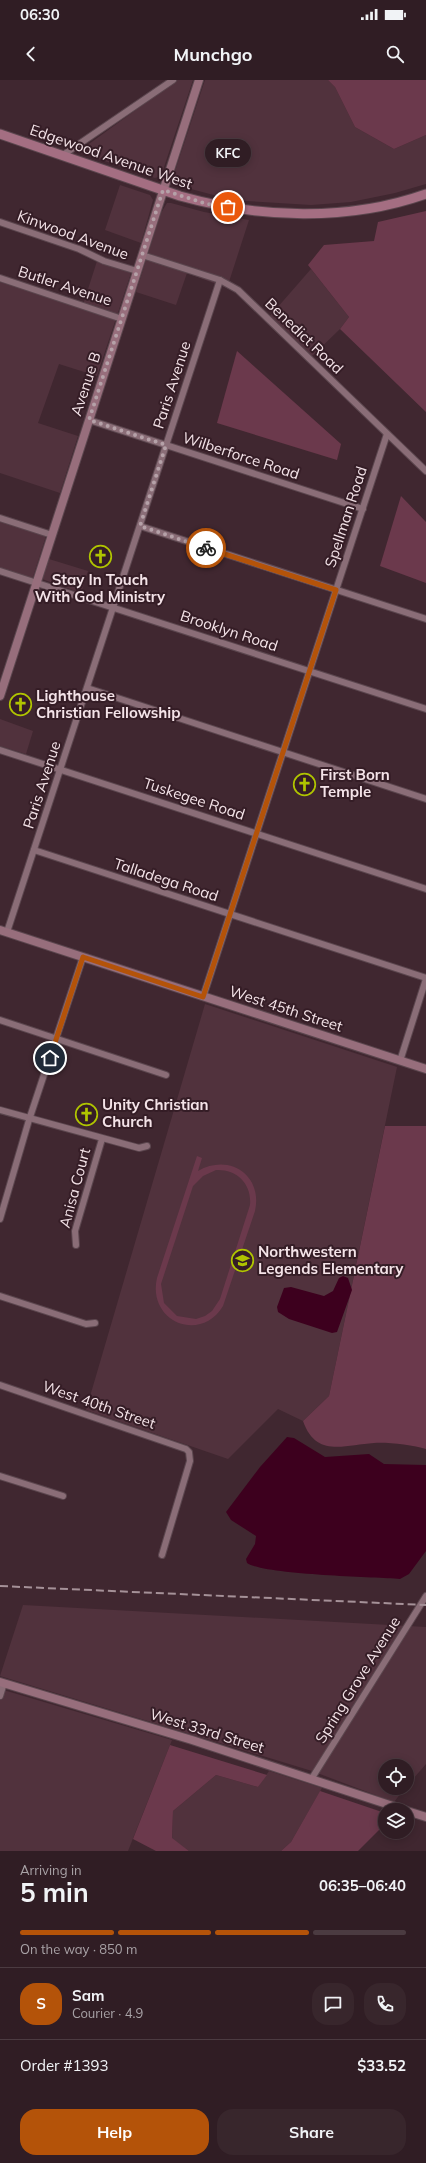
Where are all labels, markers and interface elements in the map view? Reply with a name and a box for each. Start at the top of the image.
text: 06:30 [20,5,60,24]
icon: back [20,43,42,65]
text: Munchgo [173,43,253,66]
icon: search [384,43,406,65]
street label: Edgewood Avenue West [27,120,195,193]
callout: KFC [205,139,251,167]
text: KFC [216,145,240,161]
pin [211,190,245,224]
icon: bag [217,196,239,218]
street label: Kinwood Avenue [15,206,131,263]
street label: Butler Avenue [16,261,114,310]
street label: Benedict Road [261,294,347,378]
street label: Paris Avenue [148,339,195,431]
street label: Avenue B [66,349,105,418]
street label: Wilberforce Road [180,428,302,483]
street label: Spellman Road [320,464,371,570]
courier [186,528,226,568]
icon: bike [195,537,217,559]
church icon: Stay In Touch With God Ministry [87,544,113,570]
place label: Stay In Touch With God Ministry [35,570,166,606]
street label: Brooklyn Road [178,606,280,655]
place label: Lighthouse Christian Fellowship [36,686,181,722]
church icon: Lighthouse Christian Fellowship [7,692,33,718]
street label: Paris Avenue [18,739,65,831]
place label: First Born Temple [320,765,390,801]
church icon: First Born Temple [292,771,318,797]
street label: Tuskegee Road [141,773,247,824]
street label: Talladega Road [111,854,221,905]
street label: West 45th Street [227,981,345,1036]
pin [33,1041,67,1075]
icon: home [39,1047,61,1069]
place label: Unity Christian Church [102,1095,209,1131]
church icon: Unity Christian Church [74,1101,100,1127]
street label: Anisa Court [55,1146,94,1230]
place label: Northwestern Legends Elementary [258,1242,404,1278]
school or university icon: Northwestern Legends Elementary [230,1248,256,1274]
street label: West 40th Street [40,1376,158,1433]
street label: Spring Grove Avenue [311,1613,404,1747]
street label: West 33rd Street [148,1704,266,1757]
map controls [378,1759,414,1839]
button: locate [378,1759,414,1795]
button: layers [378,1803,414,1839]
text: Arriving in [20,1862,82,1878]
text: 5 min [20,1876,89,1909]
text: 06:35–06:40 [319,1876,406,1895]
text: On the way · 850 m [20,1941,137,1957]
button: chat [312,1983,354,2025]
button: phone [364,1983,406,2025]
text: Sam [72,1986,104,2005]
text: S [36,1994,46,2013]
text: Courier · 4.9 [72,2005,143,2021]
text: Order #1393 [20,2056,108,2075]
text: $33.52 [357,2056,406,2075]
button: Help [20,2109,209,2155]
button: Share [217,2109,406,2155]

